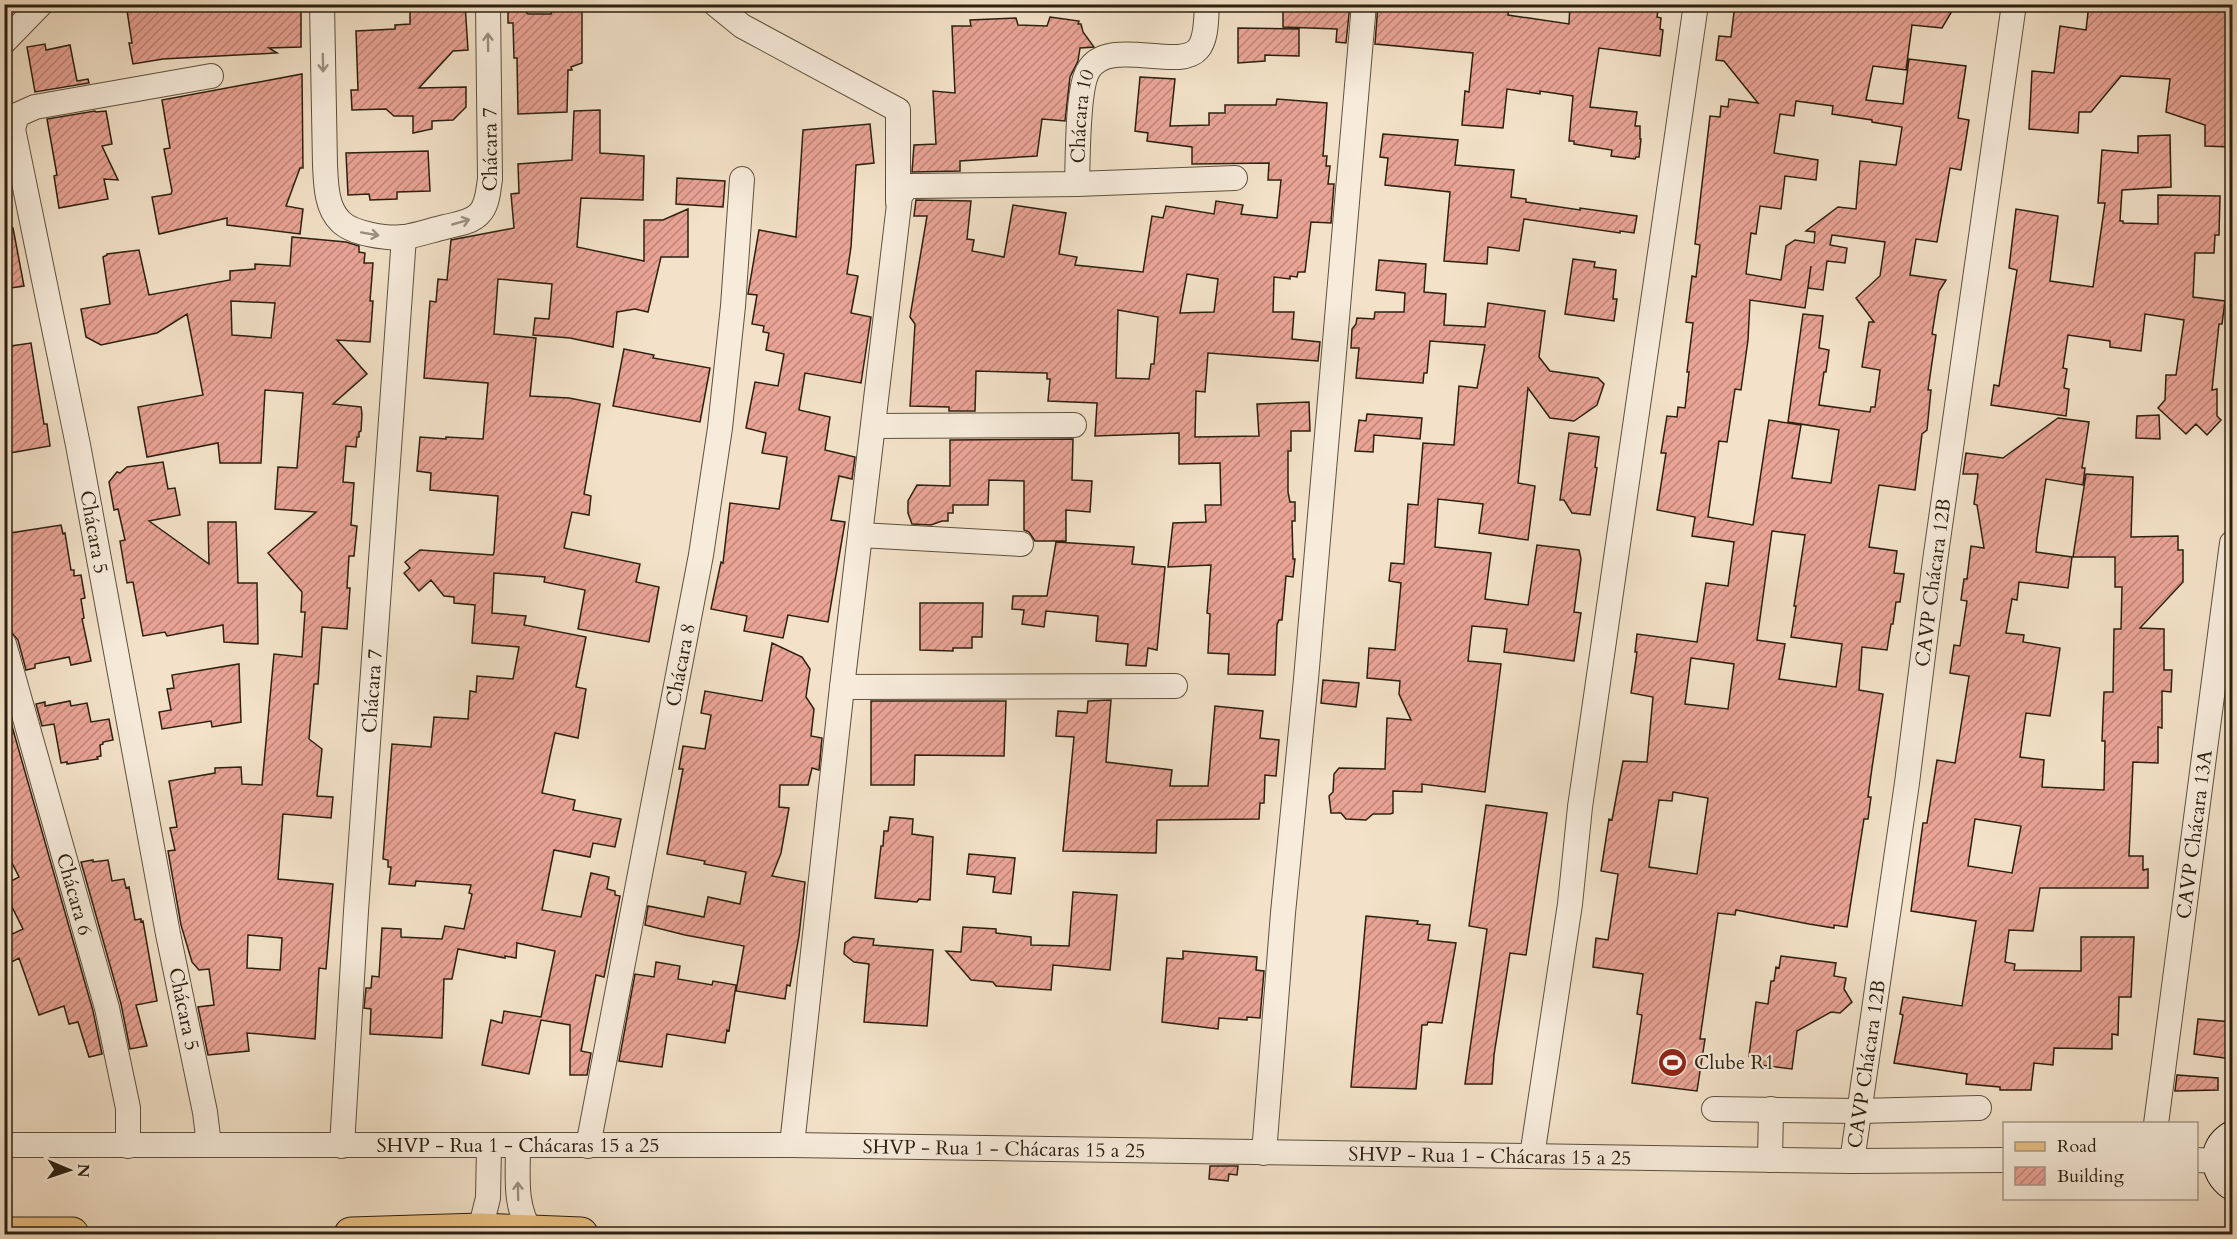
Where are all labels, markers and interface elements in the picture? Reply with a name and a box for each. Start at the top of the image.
one-way arrow [482,32,494,52]
one-way arrow [317,52,329,72]
street label: Chácara 10 [1064,65,1101,164]
street label: Chácara 7 [475,107,504,193]
one-way arrow [451,216,470,228]
one-way arrow [360,229,379,240]
street label: Chácara 5 [73,488,115,576]
street label: CAVP Chácara 12B [1908,497,1957,668]
street label: Chácara 8 [659,621,701,709]
street label: Chácara 7 [355,648,388,734]
street label: CAVP Chácara 13A [2169,748,2218,921]
street label: Chácara 6 [50,850,99,938]
street label: Chácara 5 [162,965,206,1053]
street label: CAVP Chácara 12B [1841,978,1892,1150]
sports icon: Clube R1 [1657,1046,1689,1078]
place label: Clube R1 [1694,1049,1775,1076]
legend [2003,1122,2198,1200]
street label: SHVP - Rua 1 - Chácaras 15 a 25 [377,1132,659,1159]
street label: SHVP - Rua 1 - Chácaras 15 a 25 [862,1133,1146,1164]
text: Road [2057,1134,2097,1159]
north arrow [39,1140,99,1200]
street label: SHVP - Rua 1 - Chácaras 15 a 25 [1348,1140,1632,1171]
text: N [72,1163,94,1178]
text: Building [2057,1164,2125,1189]
one-way arrow [512,1181,524,1201]

